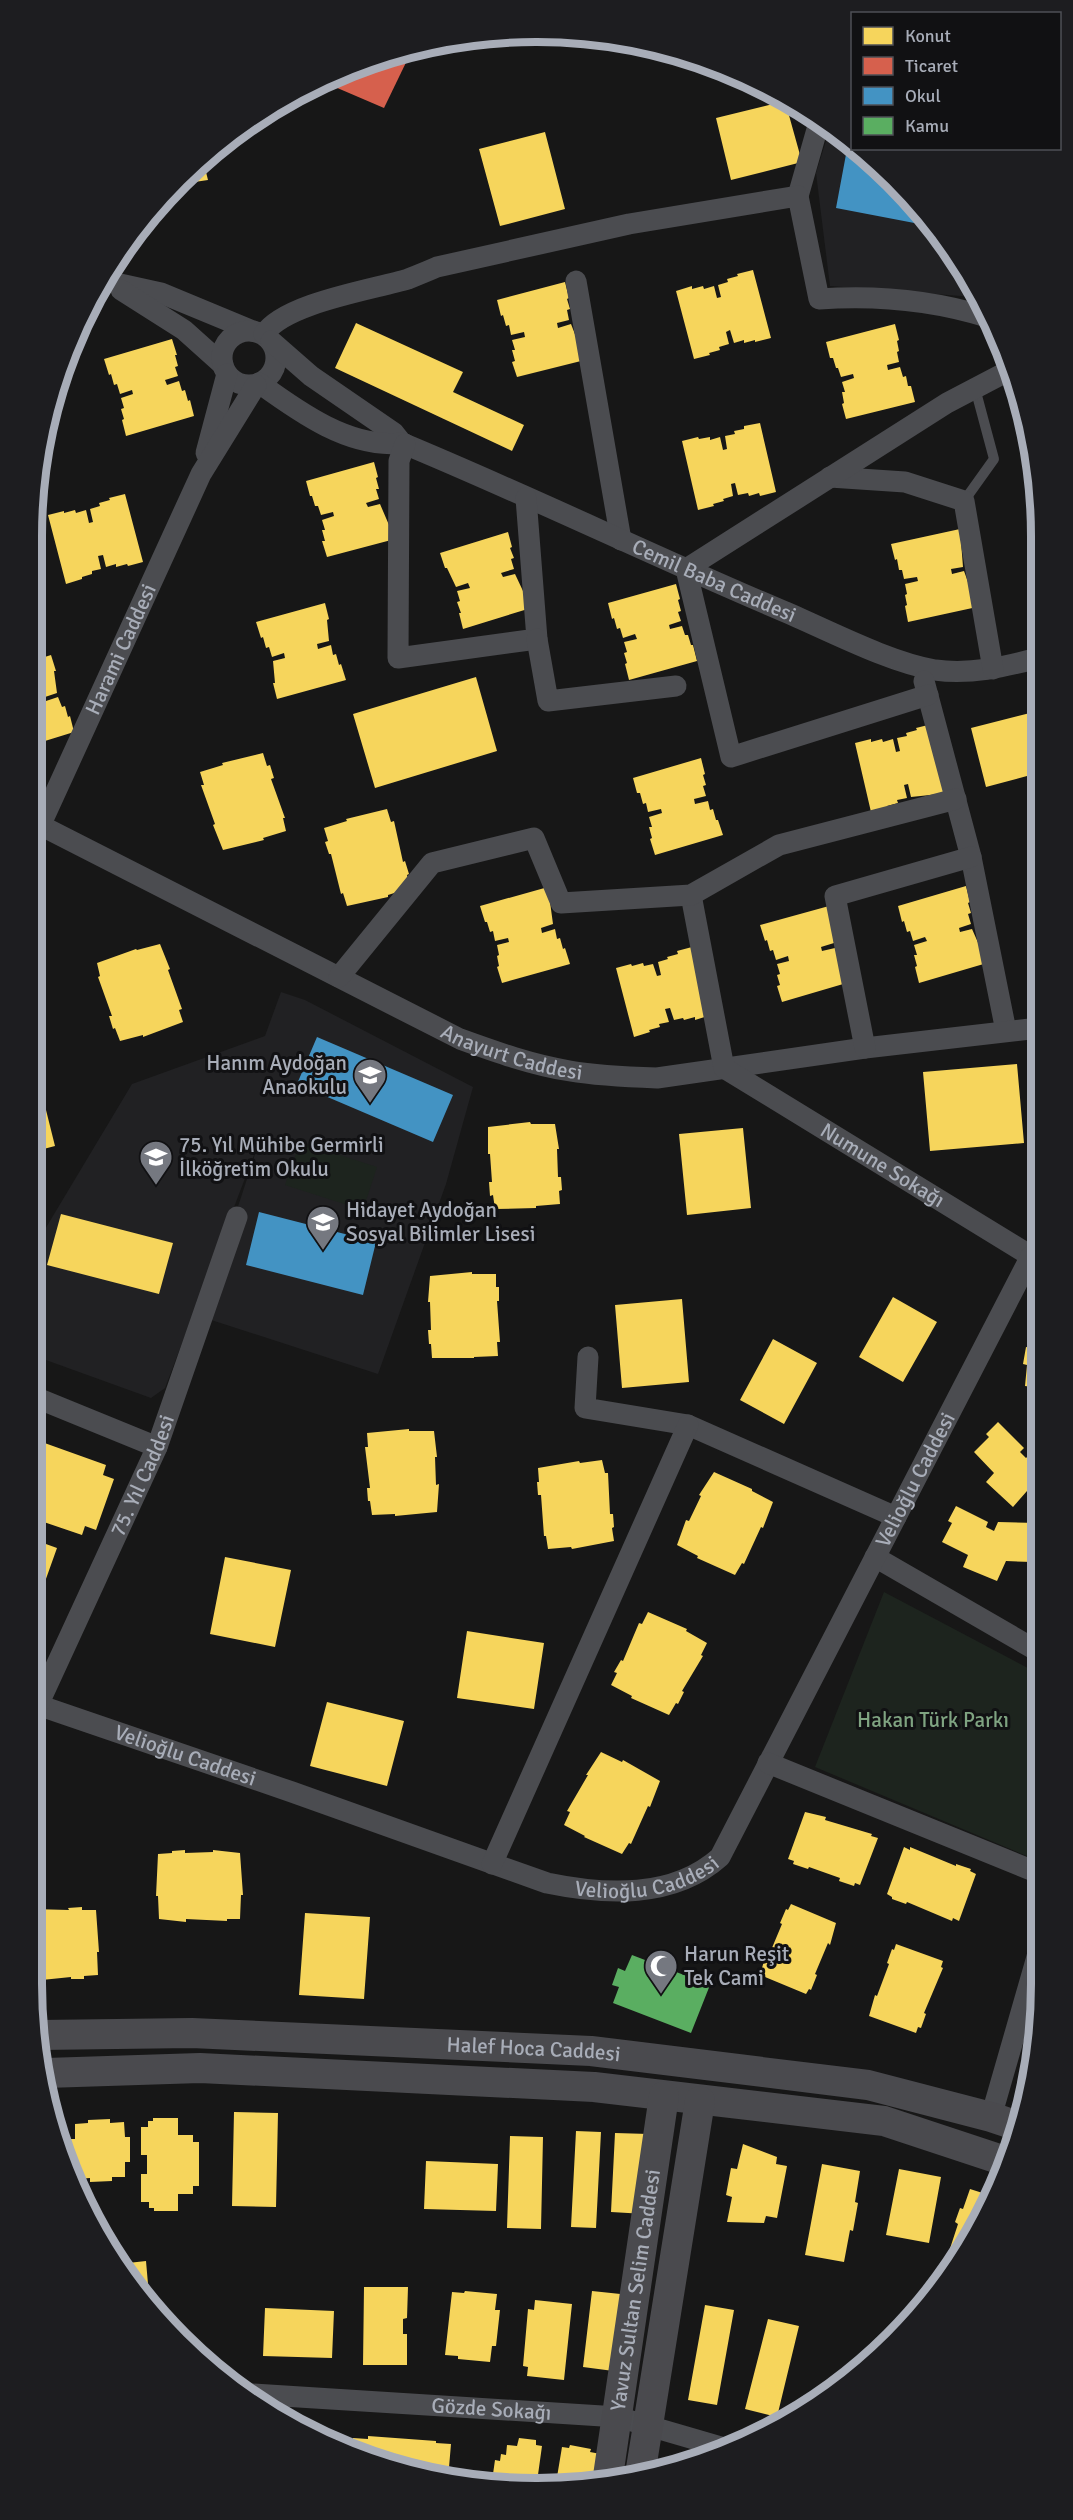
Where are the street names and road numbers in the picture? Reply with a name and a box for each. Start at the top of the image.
street label: Cemil Baba Caddesi [628,533,800,628]
street label: Harami Caddesi [80,580,162,719]
street label: Anayurt Caddesi [436,1018,584,1086]
street label: Numune Sokağı [816,1117,949,1213]
street label: Velioğlu Caddesi [870,1408,961,1551]
street label: 75. Yıl Caddesi [105,1411,180,1541]
street label: Velioğlu Caddesi [111,1719,260,1792]
street label: Velioğlu Caddesi [573,1850,724,1904]
street label: Halef Hoca Caddesi [446,2032,622,2068]
street label: Yavuz Sultan Selim Caddesi [605,2167,666,2413]
street label: Gözde Sokağı [431,2392,552,2426]

